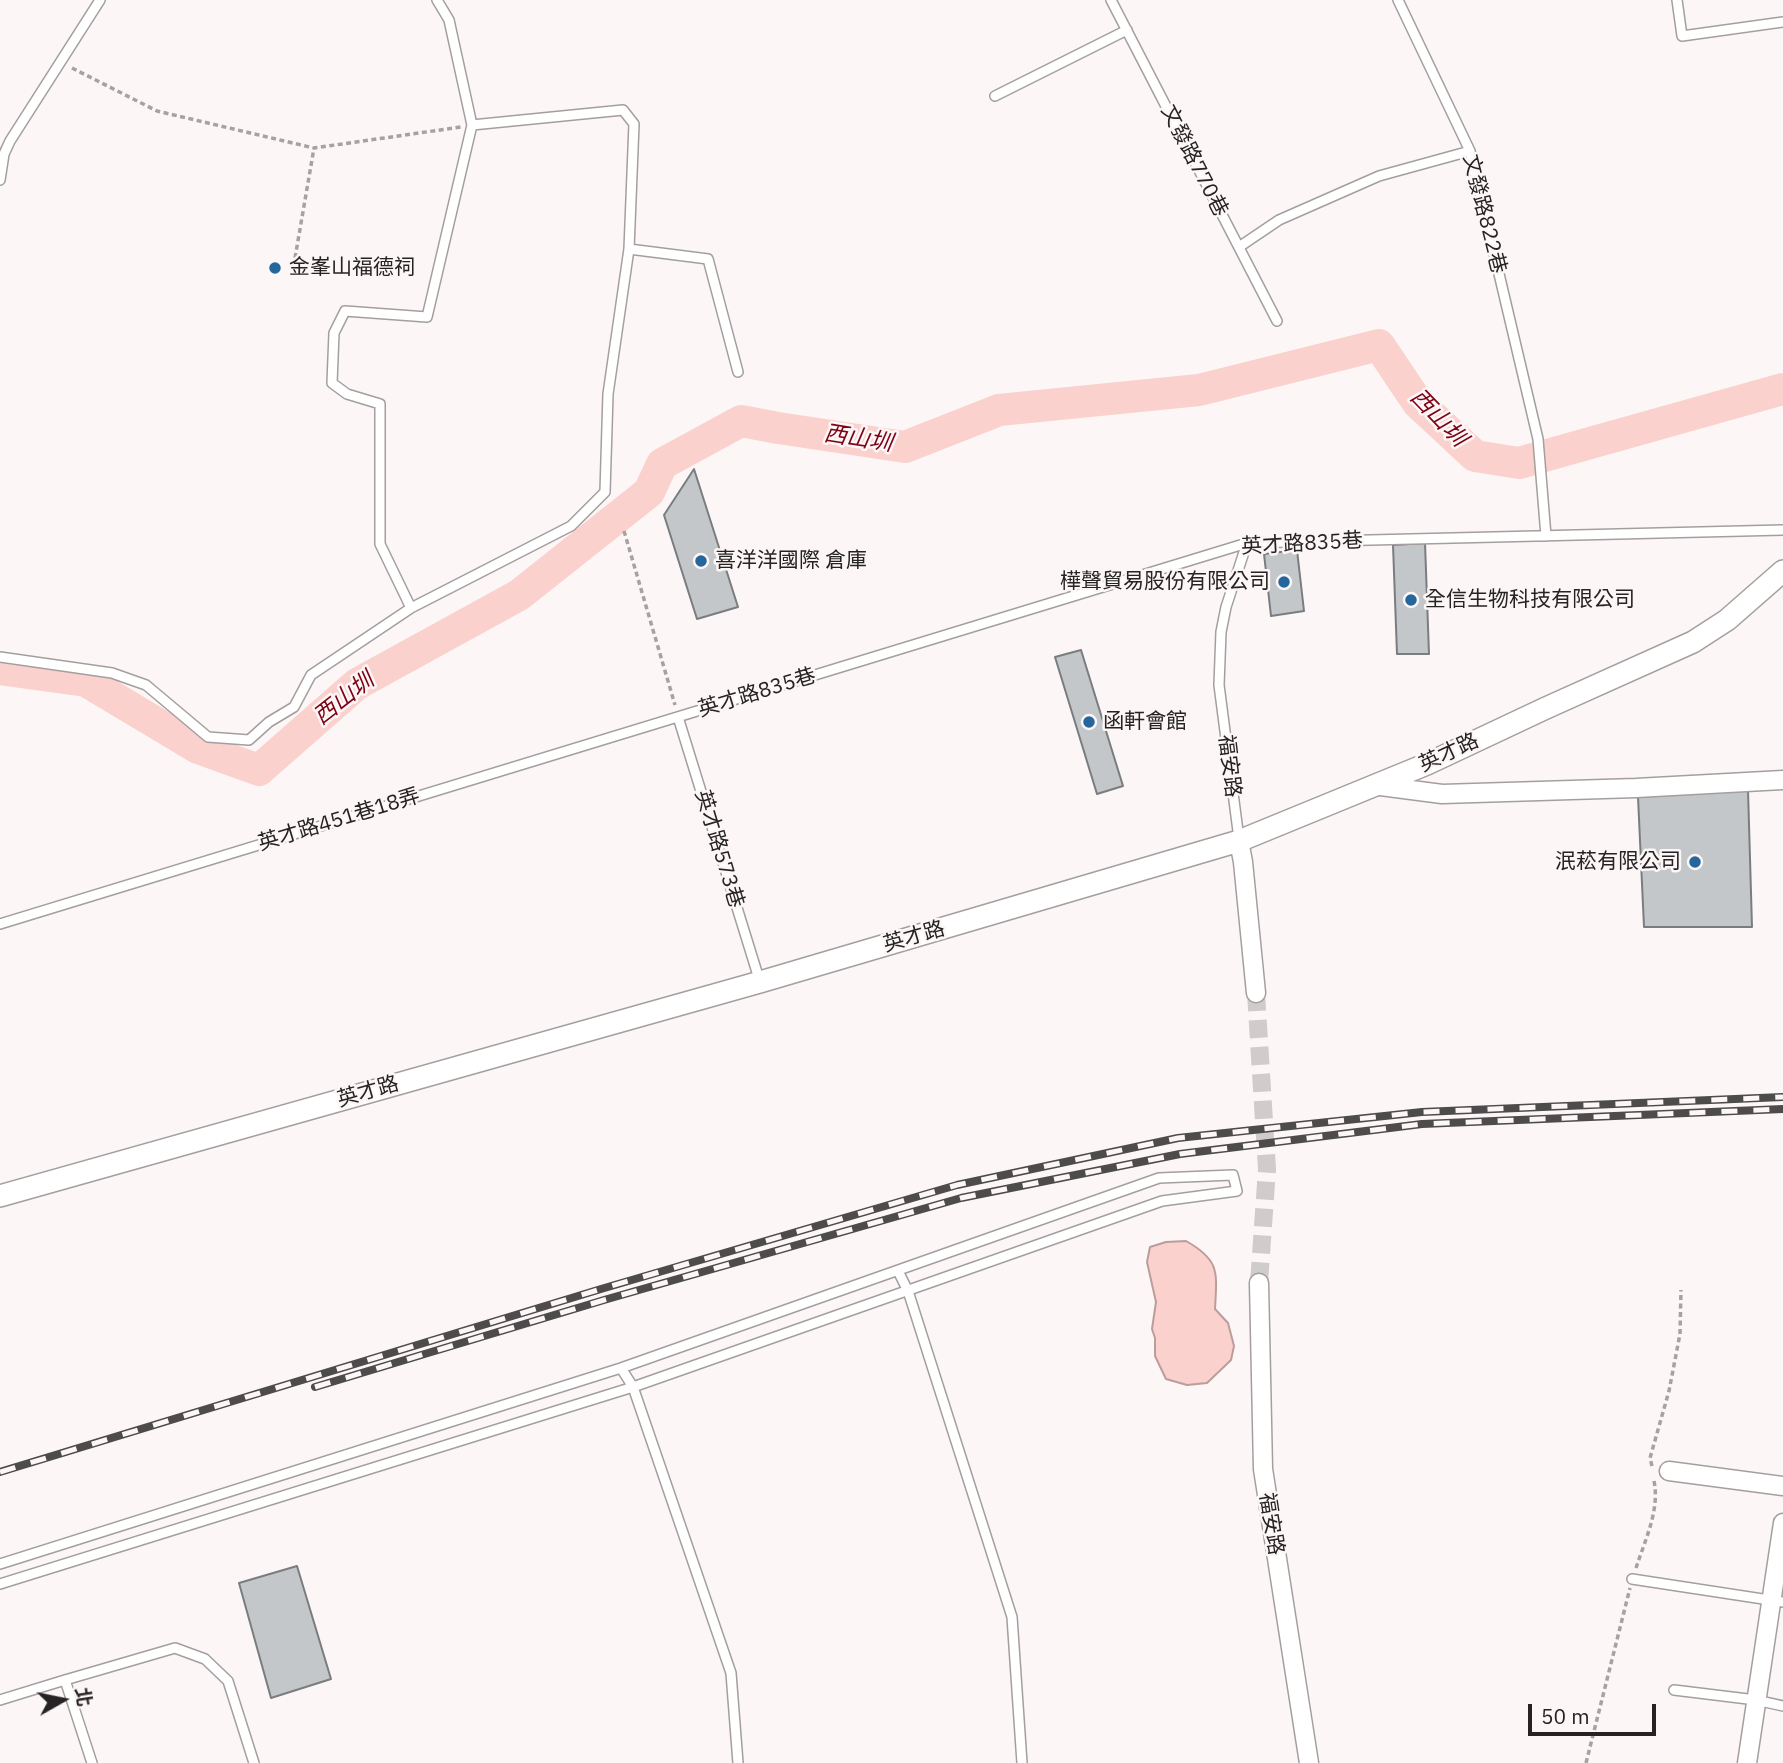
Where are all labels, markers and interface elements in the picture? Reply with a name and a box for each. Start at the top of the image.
street label: 文發路770巷 [1155,101,1233,221]
street label: 文發路822巷 [1457,152,1511,276]
place label: 金峯山福德祠 [289,255,415,281]
marker: 金峯山福德祠 [267,260,283,276]
water label: 西山圳 [1404,384,1472,452]
water label: 西山圳 [822,420,894,458]
street label: 英才路835巷 [1241,528,1363,560]
place label: 喜洋洋國際 倉庫 [715,548,867,574]
marker: 喜洋洋國際 倉庫 [693,553,709,569]
place label: 樺聲貿易股份有限公司 [1060,569,1270,595]
marker: 樺聲貿易股份有限公司 [1276,574,1292,590]
place label: 全信生物科技有限公司 [1425,587,1635,613]
marker: 全信生物科技有限公司 [1403,592,1419,608]
street label: 英才路835巷 [695,663,819,723]
water label: 西山圳 [308,667,380,731]
place label: 函軒會館 [1103,709,1187,735]
marker: 函軒會館 [1081,714,1097,730]
street label: 英才路 [1415,728,1483,778]
street label: 福安路 [1213,733,1245,799]
street label: 英才路451巷18弄 [255,783,423,857]
street label: 英才路573巷 [689,787,749,911]
place label: 泯菘有限公司 [1555,849,1681,875]
marker: 泯菘有限公司 [1687,854,1703,870]
street label: 英才路 [880,916,948,958]
street label: 英才路 [334,1071,402,1113]
street label: 福安路 [1254,1491,1288,1557]
north arrow [28,1665,98,1735]
text: 北 [70,1685,97,1708]
scale bar [1531,1690,1659,1734]
text: 50 m [1541,1702,1590,1730]

